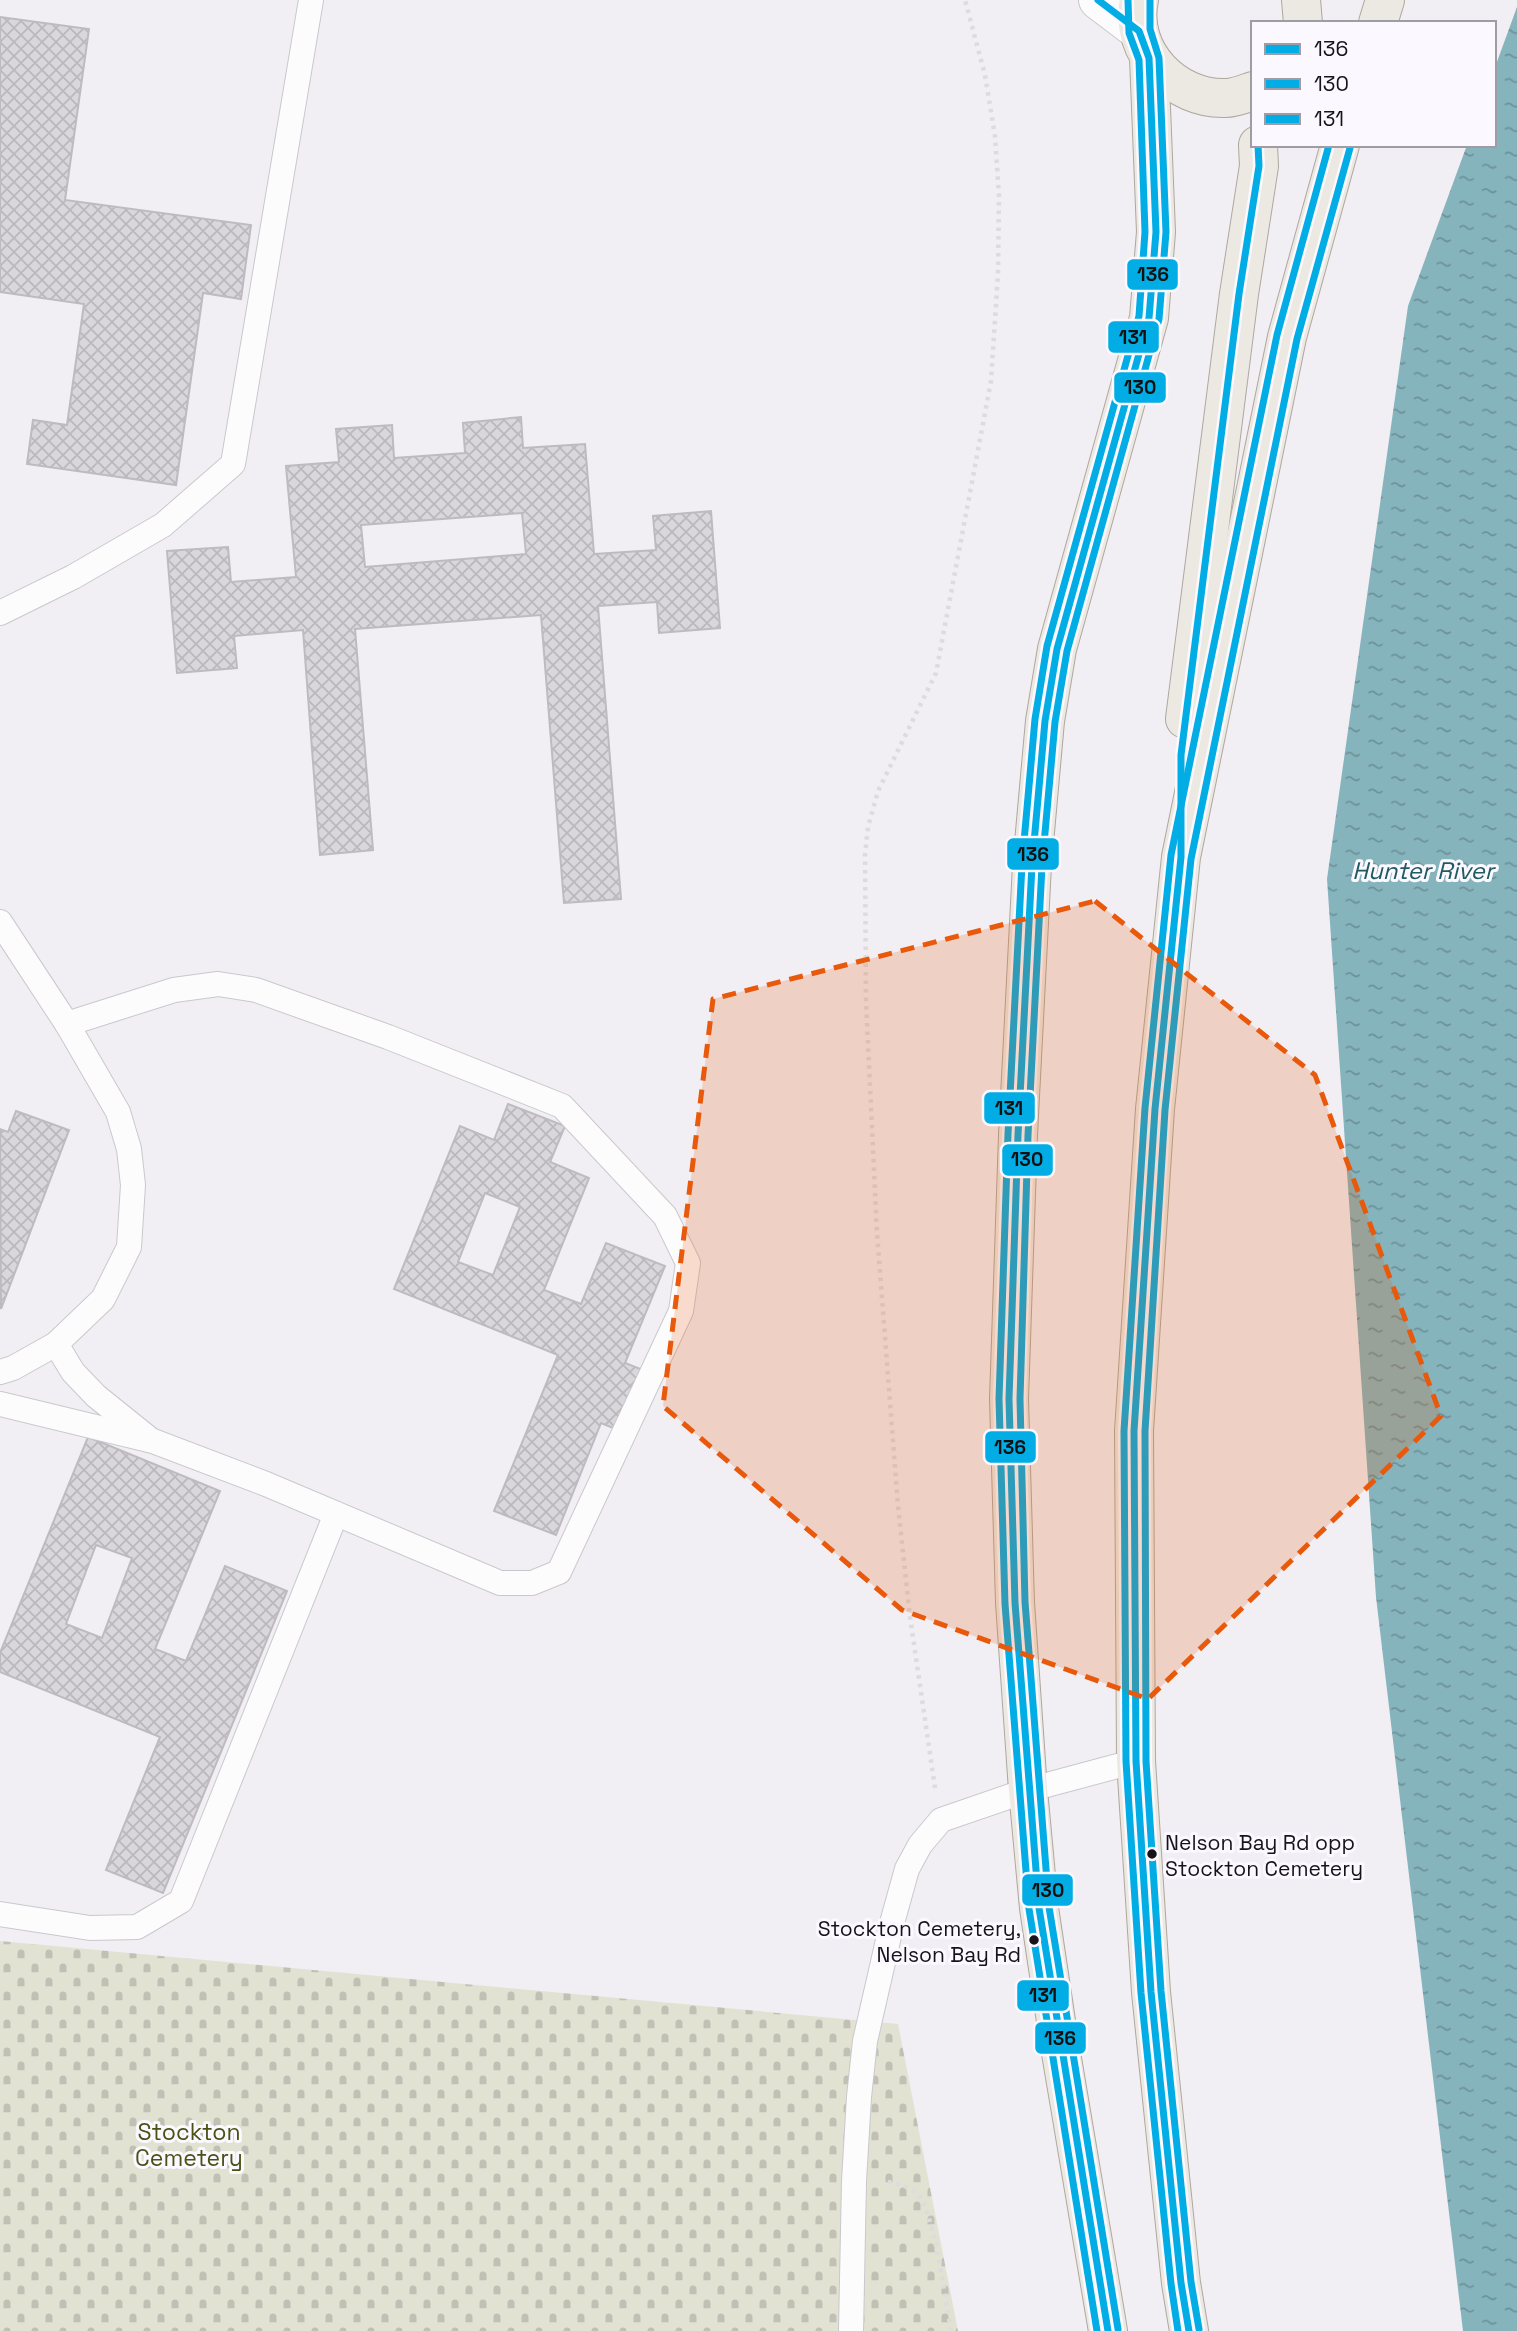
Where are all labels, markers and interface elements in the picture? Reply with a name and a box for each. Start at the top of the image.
legend [1251,21,1496,147]
text: 136 [1314,35,1348,62]
text: 130 [1314,70,1349,97]
text: 131 [1314,105,1344,132]
line badge: 136 [1126,258,1179,291]
text: 136 [1137,262,1169,287]
line badge: 131 [1107,320,1160,354]
text: 131 [1119,325,1147,350]
line badge: 130 [1113,371,1167,404]
text: 130 [1124,375,1156,400]
line badge: 136 [1006,837,1060,871]
text: 136 [1017,842,1049,867]
water label: Hunter River [1352,855,1497,886]
line badge: 131 [983,1091,1036,1125]
text: 131 [995,1096,1023,1121]
line badge: 130 [1001,1143,1054,1177]
text: 130 [1011,1147,1043,1172]
line badge: 136 [984,1430,1037,1464]
text: 136 [994,1435,1026,1460]
place label: Nelson Bay Rd opp Stockton Cemetery [1165,1829,1363,1882]
marker: Nelson Bay Rd opp Stockton Cemetery [1145,1847,1159,1861]
line badge: 130 [1021,1873,1074,1907]
text: 130 [1032,1878,1064,1903]
place label: Stockton Cemetery, Nelson Bay Rd [818,1915,1021,1968]
marker: Stockton Cemetery, Nelson Bay Rd [1027,1933,1041,1947]
line badge: 131 [1016,1979,1070,2012]
text: 131 [1029,1983,1057,2008]
line badge: 136 [1034,2021,1087,2055]
text: 136 [1044,2026,1076,2051]
park label: Stockton Cemetery [135,2117,243,2173]

